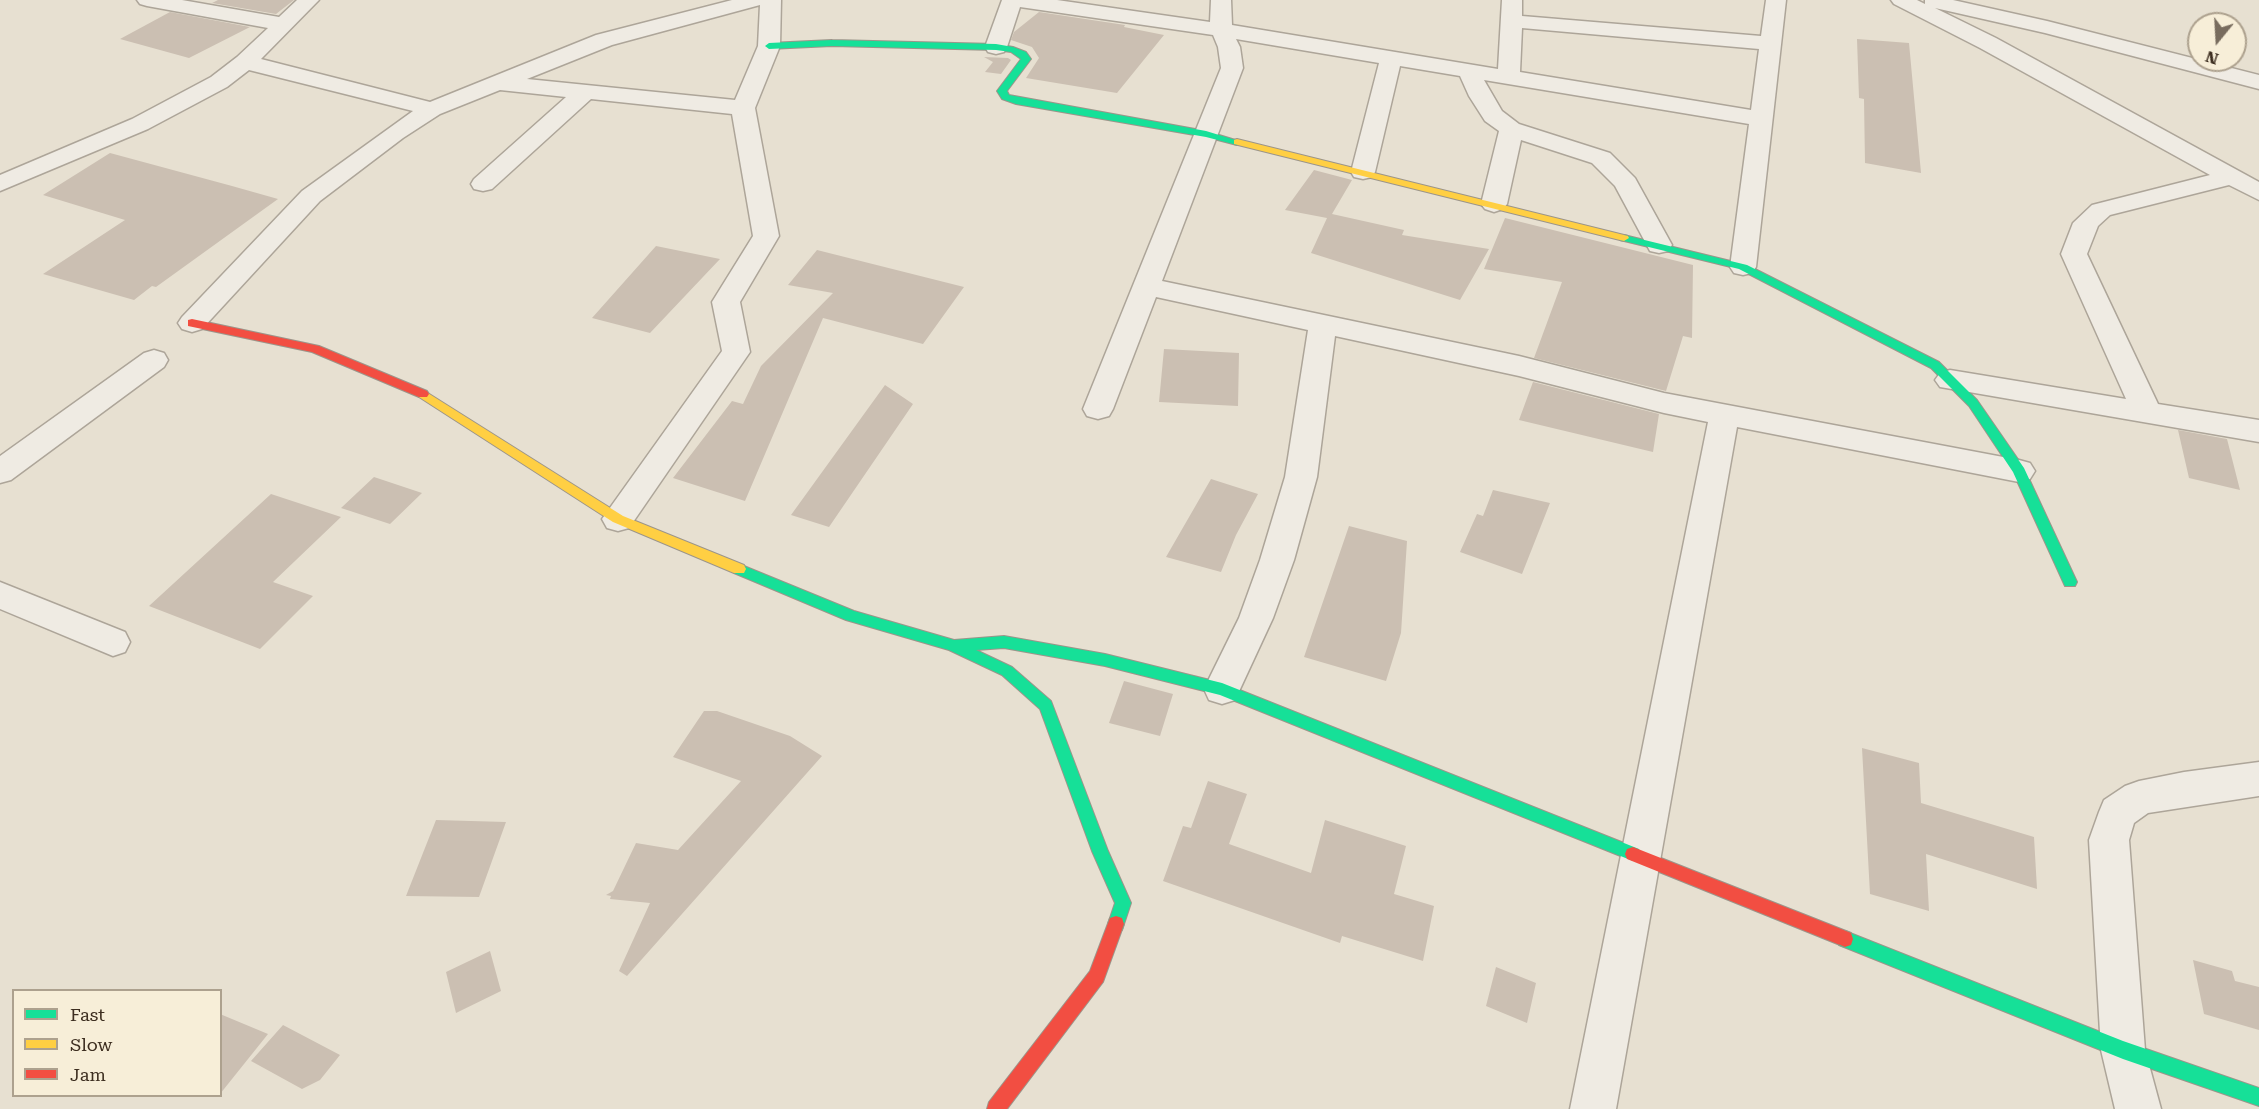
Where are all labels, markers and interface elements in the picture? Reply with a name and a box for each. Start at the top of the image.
north arrow [2187,12,2247,72]
text: N [2203,47,2221,69]
legend [12,989,222,1097]
text: Fast [70,1004,105,1025]
text: Slow [70,1034,112,1055]
text: Jam [70,1064,106,1085]

